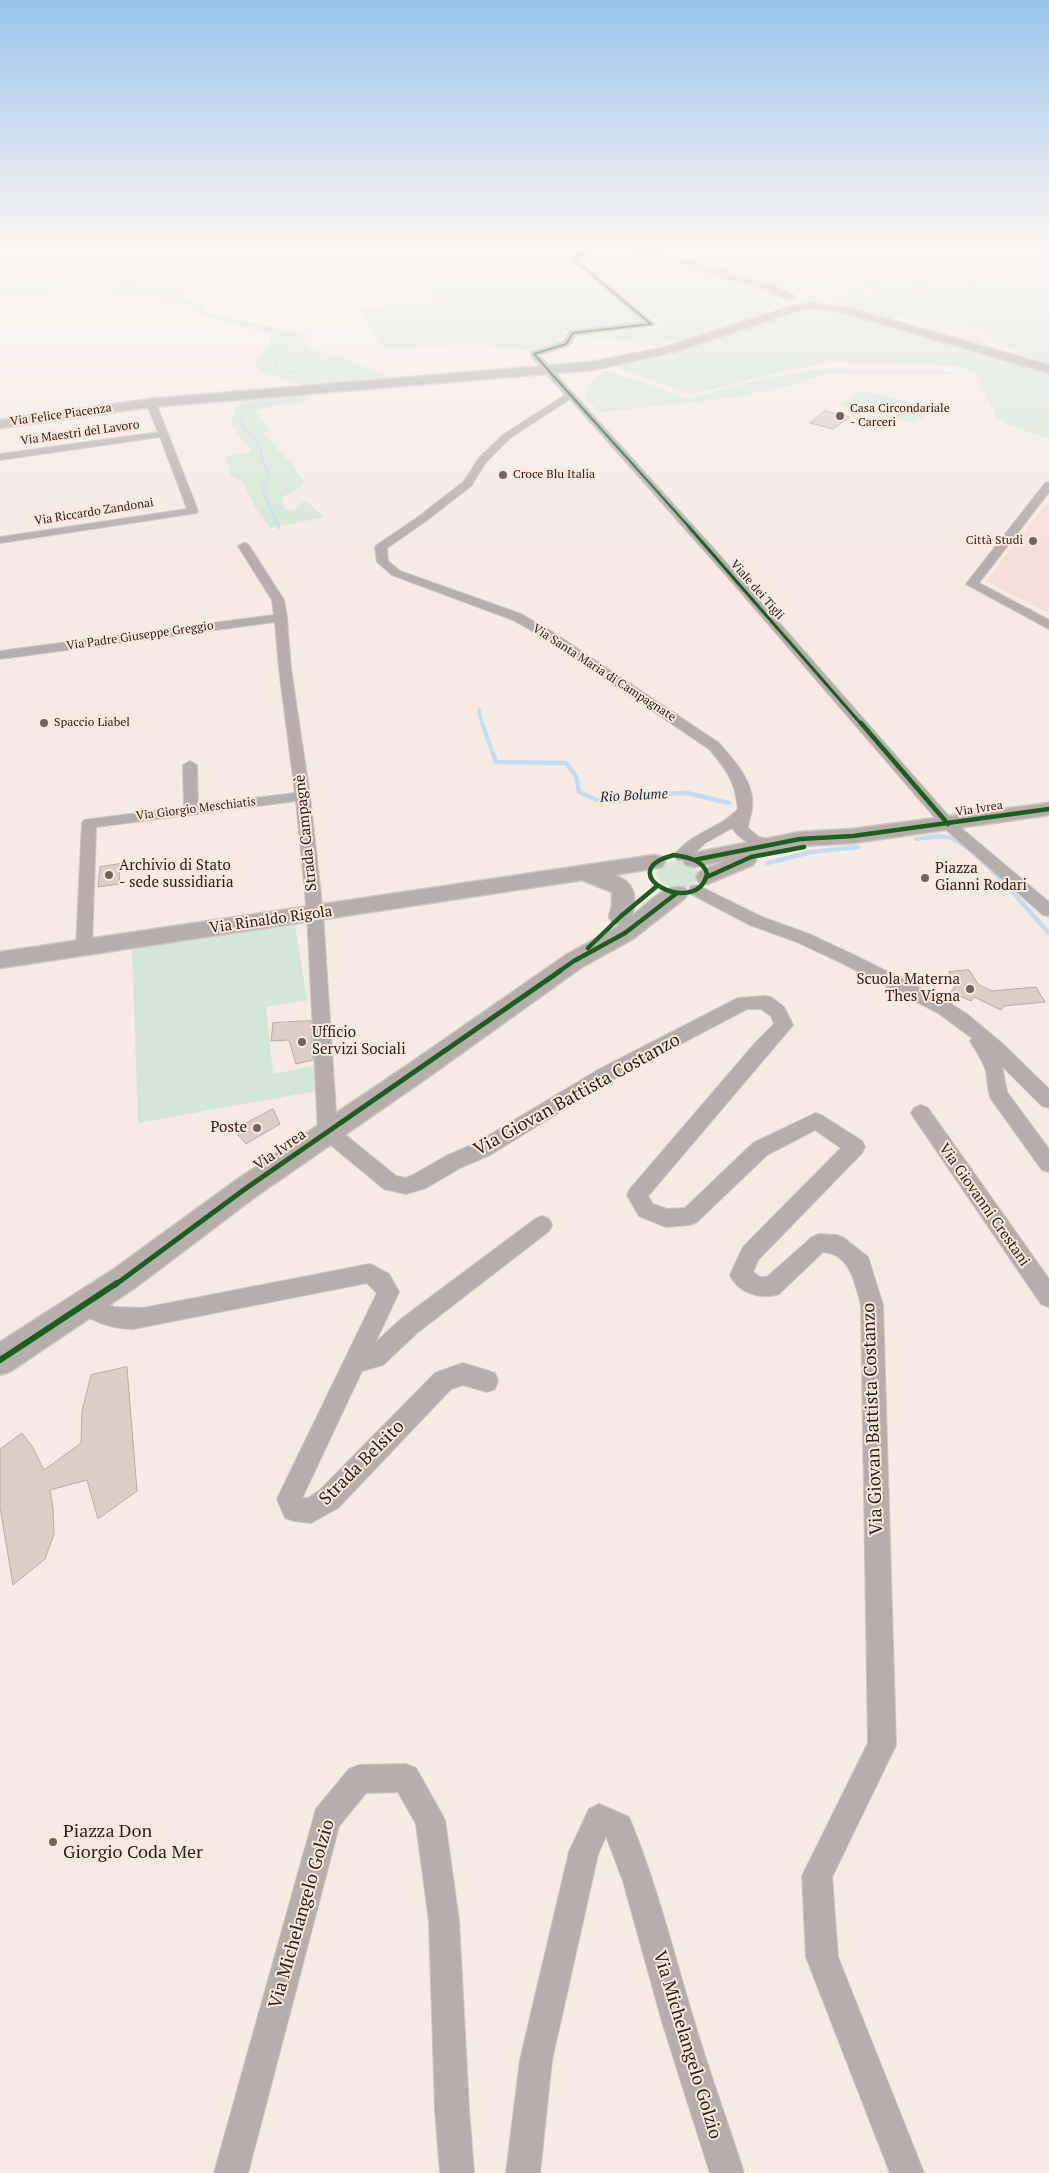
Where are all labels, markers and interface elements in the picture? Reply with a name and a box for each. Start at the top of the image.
street label: Via Felice Piacenza [9,401,113,429]
place label: Casa Circondariale - Carceri [850,402,950,430]
marker: Casa Circondariale - Carceri [834,410,846,422]
street label: Via Maestri del Lavoro [20,418,140,448]
place label: Croce Blu Italia [513,468,595,482]
marker: Croce Blu Italia [497,469,509,481]
street label: Via Riccardo Zandonai [33,495,155,529]
place label: Città Studi [966,534,1023,548]
marker: Città Studi [1027,535,1039,547]
street label: Viale dei Tigli [727,557,787,623]
street label: Via Padre Giuseppe Greggio [65,619,215,653]
street label: Via Santa Maria di Campagnate [530,621,678,725]
place label: Spaccio Liabel [54,716,130,730]
marker: Spaccio Liabel [38,717,50,729]
street label: Strada Campagnè [291,774,321,892]
water label: Rio Bolume [600,786,668,806]
street label: Via Giorgio Meschiatis [135,795,257,823]
street label: Via Ivrea [954,798,1004,820]
place label: Archivio di Stato - sede sussidiaria [119,857,233,892]
place label: Piazza Gianni Rodari [935,860,1027,895]
marker: Archivio di Stato - sede sussidiaria [103,869,115,881]
marker: Piazza Gianni Rodari [919,872,931,884]
street label: Via Rinaldo Rigola [209,902,333,938]
place label: Scuola Materna Thes Vigna [856,971,960,1006]
marker: Scuola Materna Thes Vigna [964,983,976,995]
place label: Ufficio Servizi Sociali [312,1024,406,1059]
street label: Via Giovan Battista Costanzo [470,1029,684,1161]
marker: Ufficio Servizi Sociali [296,1036,308,1048]
place label: Poste [211,1119,247,1137]
marker: Poste [251,1122,263,1134]
street label: Via Ivrea [250,1125,310,1175]
street label: Via Giovanni Crestani [935,1140,1033,1270]
street label: Via Giovan Battista Costanzo [858,1302,888,1536]
street label: Strada Belsito [315,1416,409,1510]
street label: Via Michelangelo Golzio [265,1817,339,2011]
place label: Piazza Don Giorgio Coda Mer [63,1821,203,1864]
marker: Piazza Don Giorgio Coda Mer [47,1836,59,1848]
street label: Via Michelangelo Golzio [648,1948,726,2142]

